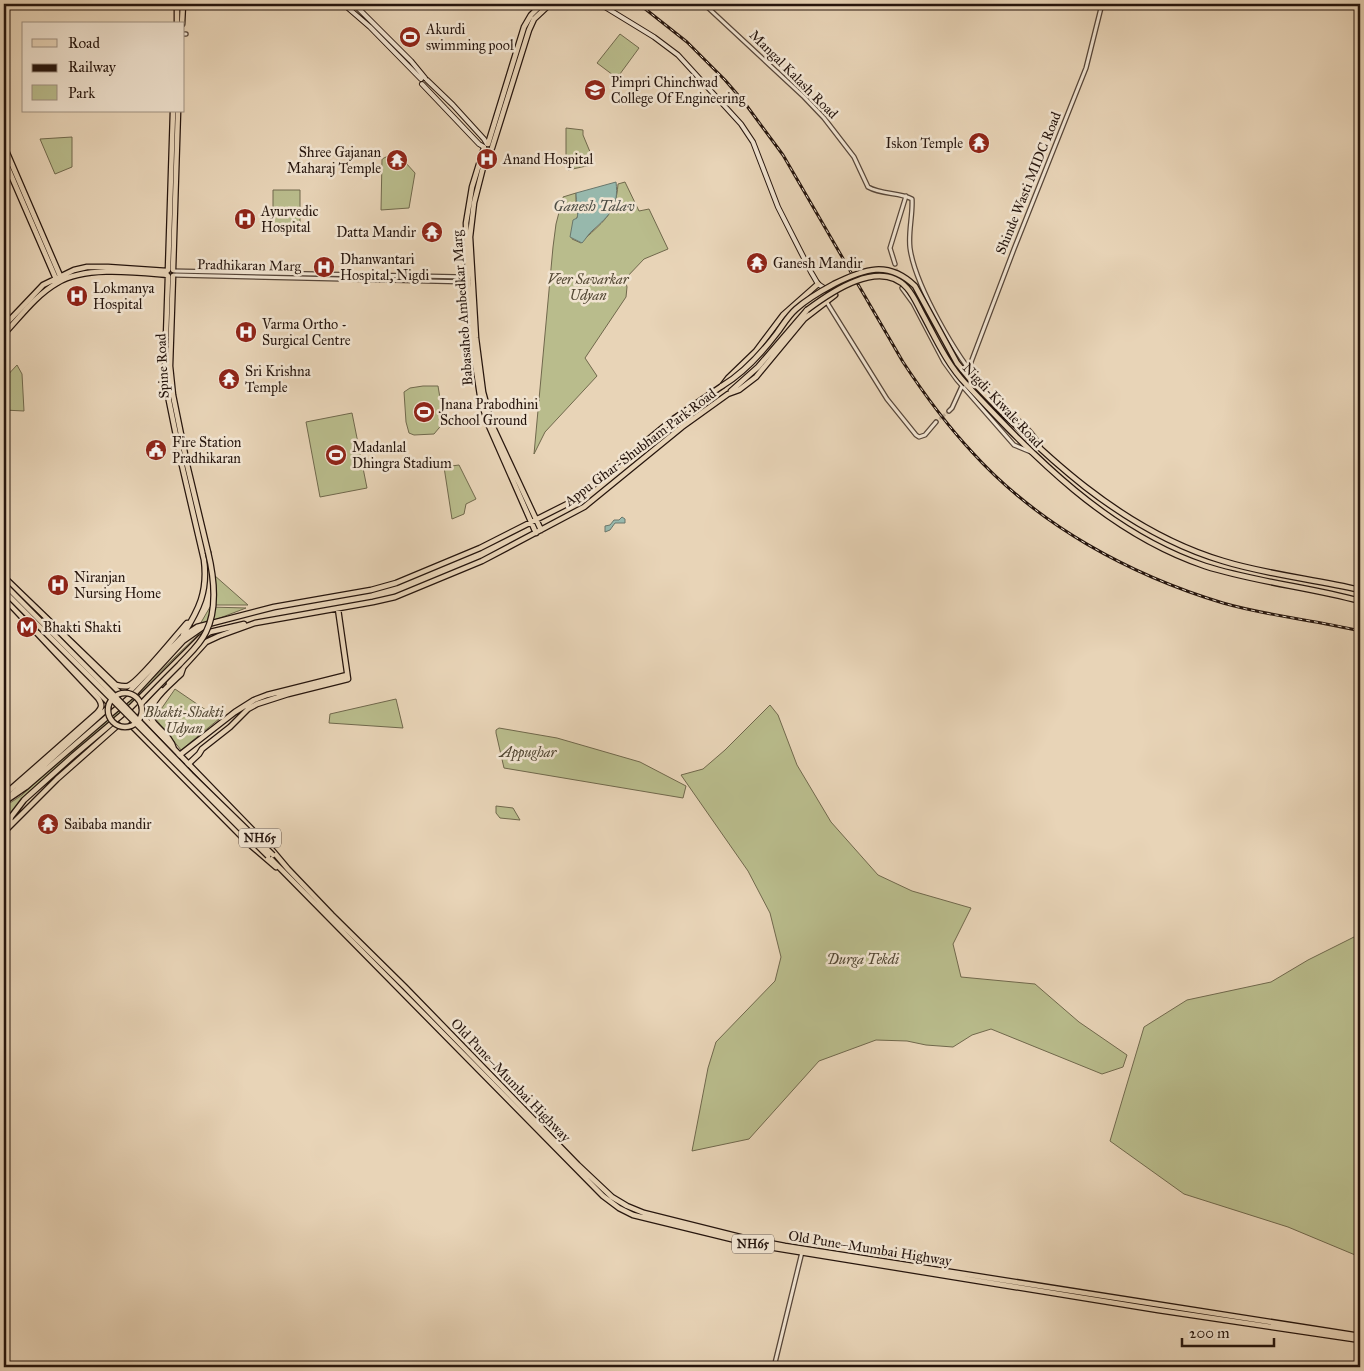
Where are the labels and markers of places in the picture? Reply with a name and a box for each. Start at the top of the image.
place label: Akurdi swimming pool [425,21,514,54]
sports icon: Akurdi swimming pool [398,25,422,49]
place label: Pimpri Chinchwad College Of Engineering [611,74,746,107]
school or university icon: Pimpri Chinchwad College Of Engineering [583,78,607,102]
temple icon: Iskon Temple [967,131,991,155]
place label: Iskon Temple [885,135,963,152]
place label: Shree Gajanan Maharaj Temple [287,144,381,177]
hospital icon: Anand Hospital [475,147,499,171]
temple icon: Shree Gajanan Maharaj Temple [385,148,409,172]
place label: Anand Hospital [502,151,593,168]
place label: Ayurvedic Hospital [260,203,319,236]
hospital icon: Ayurvedic Hospital [233,207,257,231]
temple icon: Datta Mandir [420,220,444,244]
place label: Datta Mandir [336,224,417,241]
place label: Dhanwantari Hospital, Nigdi [340,251,430,284]
temple icon: Ganesh Mandir [745,251,769,275]
hospital icon: Dhanwantari Hospital, Nigdi [312,255,336,279]
place label: Ganesh Mandir [773,255,863,272]
place label: Lokmanya Hospital [93,280,154,313]
hospital icon: Lokmanya Hospital [65,284,89,308]
place label: Varma Ortho - Surgical Centre [261,316,351,349]
hospital icon: Varma Ortho - Surgical Centre [234,320,258,344]
place label: Sri Krishna Temple [245,363,311,396]
temple icon: Sri Krishna Temple [217,367,241,391]
place label: Jnana Prabodhini School Ground [438,396,539,429]
sports icon: Jnana Prabodhini School Ground [412,400,436,424]
place label: Fire Station Pradhikaran [172,434,242,467]
public building icon: Fire Station Pradhikaran [144,438,168,462]
place label: Madanlal Dhingra Stadium [352,439,452,472]
sports icon: Madanlal Dhingra Stadium [324,443,348,467]
place label: Niranjan Nursing Home [74,569,161,602]
hospital icon: Niranjan Nursing Home [46,573,70,597]
metro station icon: Bhakti Shakti [15,615,39,639]
place label: Bhakti Shakti [43,619,121,636]
temple icon: Saibaba mandir [36,812,60,836]
place label: Saibaba mandir [64,816,152,833]

